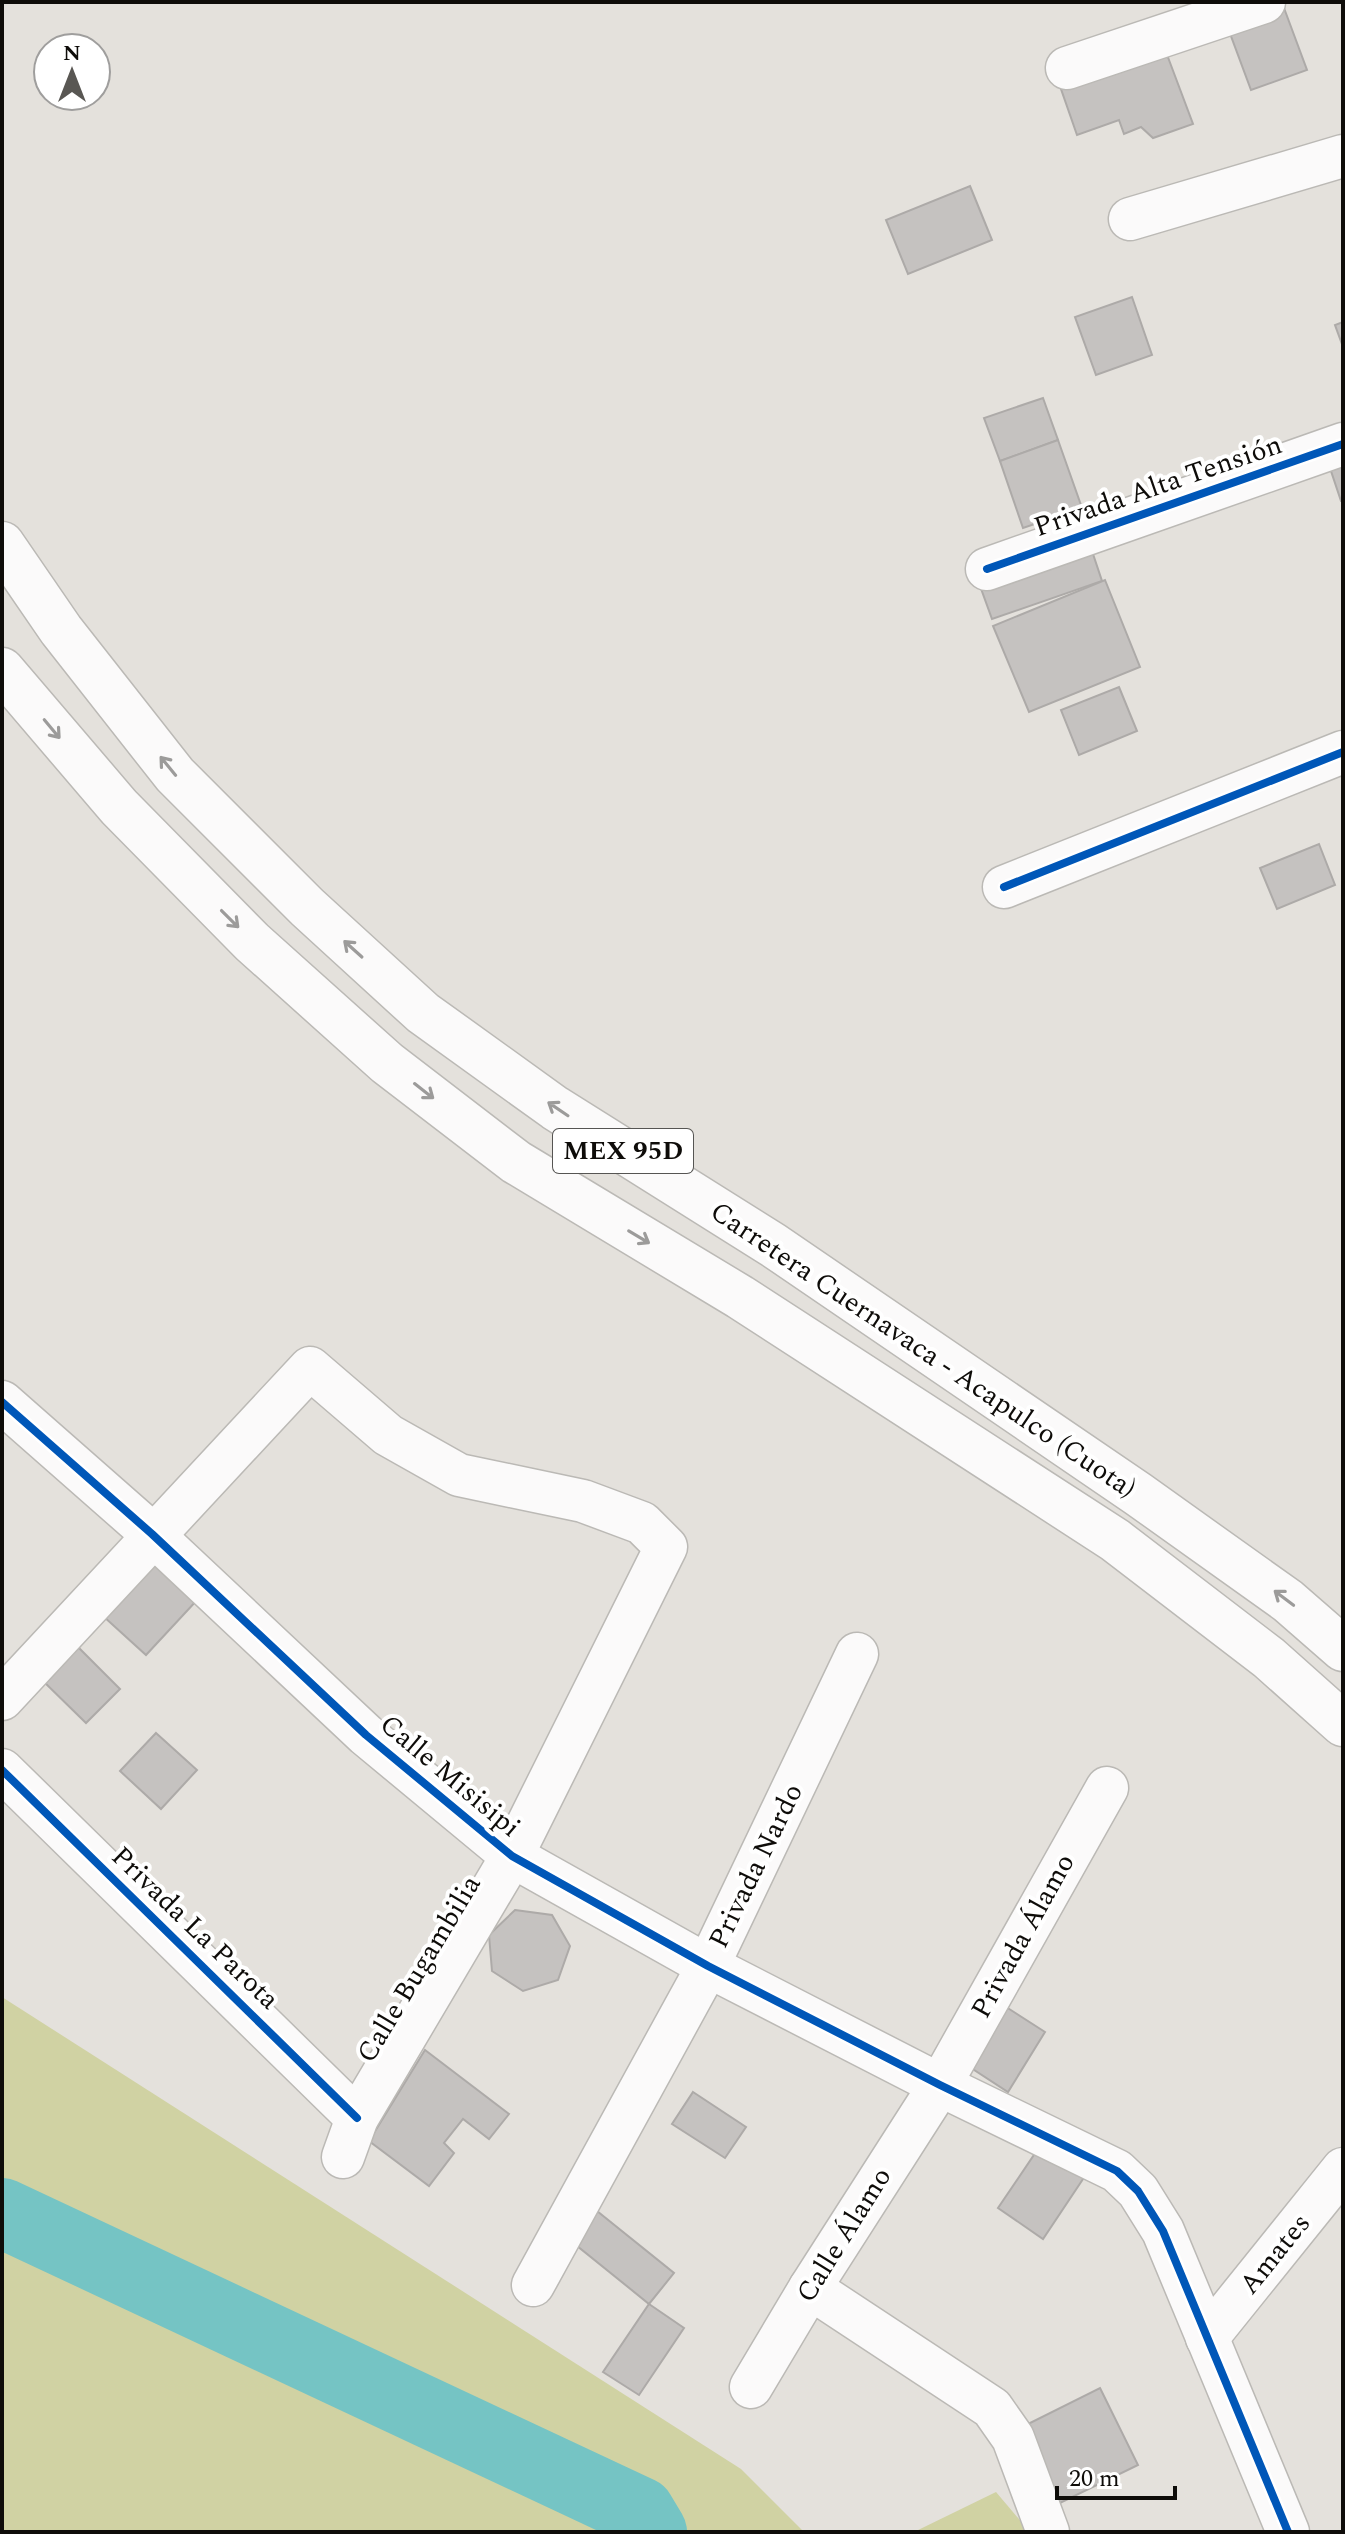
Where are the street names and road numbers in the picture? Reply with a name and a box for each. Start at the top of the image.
street label: Privada Alta Tensión [1028,423,1288,549]
road number: MEX 95D [553,1129,693,1173]
street label: Carretera Cuernavaca - Acapulco (Cuota) [701,1191,1145,1509]
street label: Calle Misisipi [370,1704,530,1848]
street label: Privada Nardo [698,1776,814,1956]
street label: Privada La Parota [101,1836,289,2020]
street label: Privada Álamo [960,1846,1086,2026]
street label: Calle Bugambilia [346,1867,492,2071]
street label: Calle Álamo [785,2159,903,2311]
street label: Amates [1229,2204,1321,2304]

